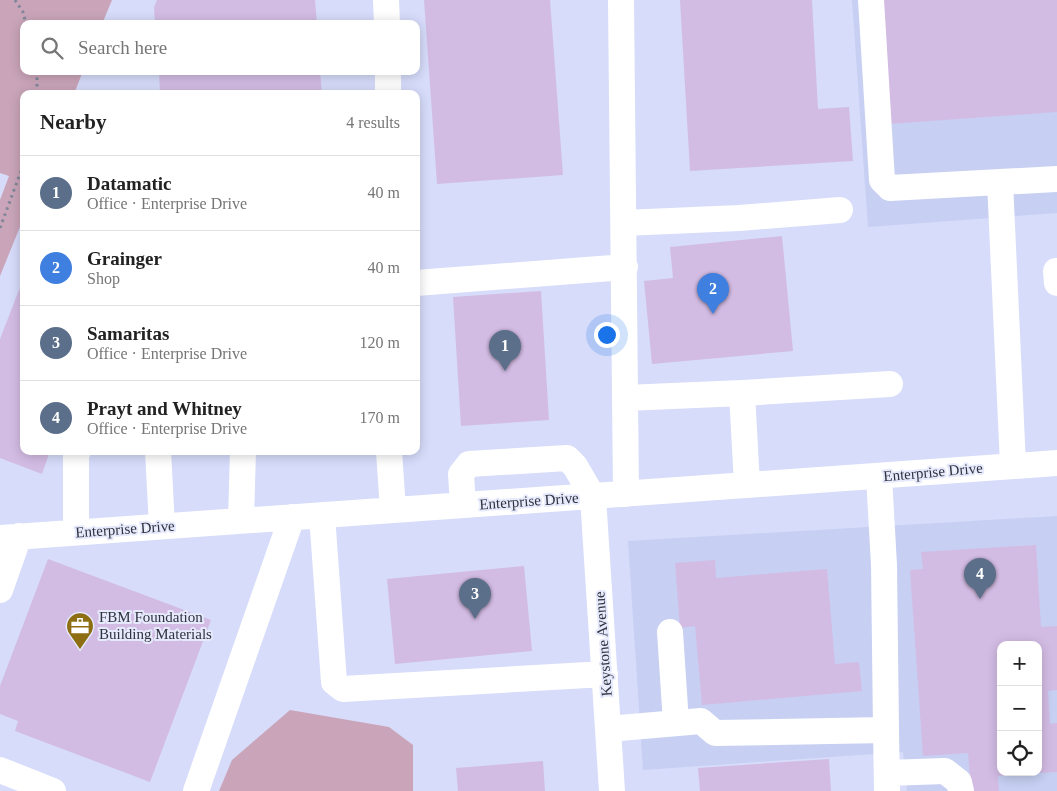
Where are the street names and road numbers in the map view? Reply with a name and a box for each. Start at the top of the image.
street label: Enterprise Drive [883,460,984,484]
street label: Enterprise Drive [479,490,580,512]
street label: Enterprise Drive [75,518,176,540]
street label: Keystone Avenue [591,591,615,697]

